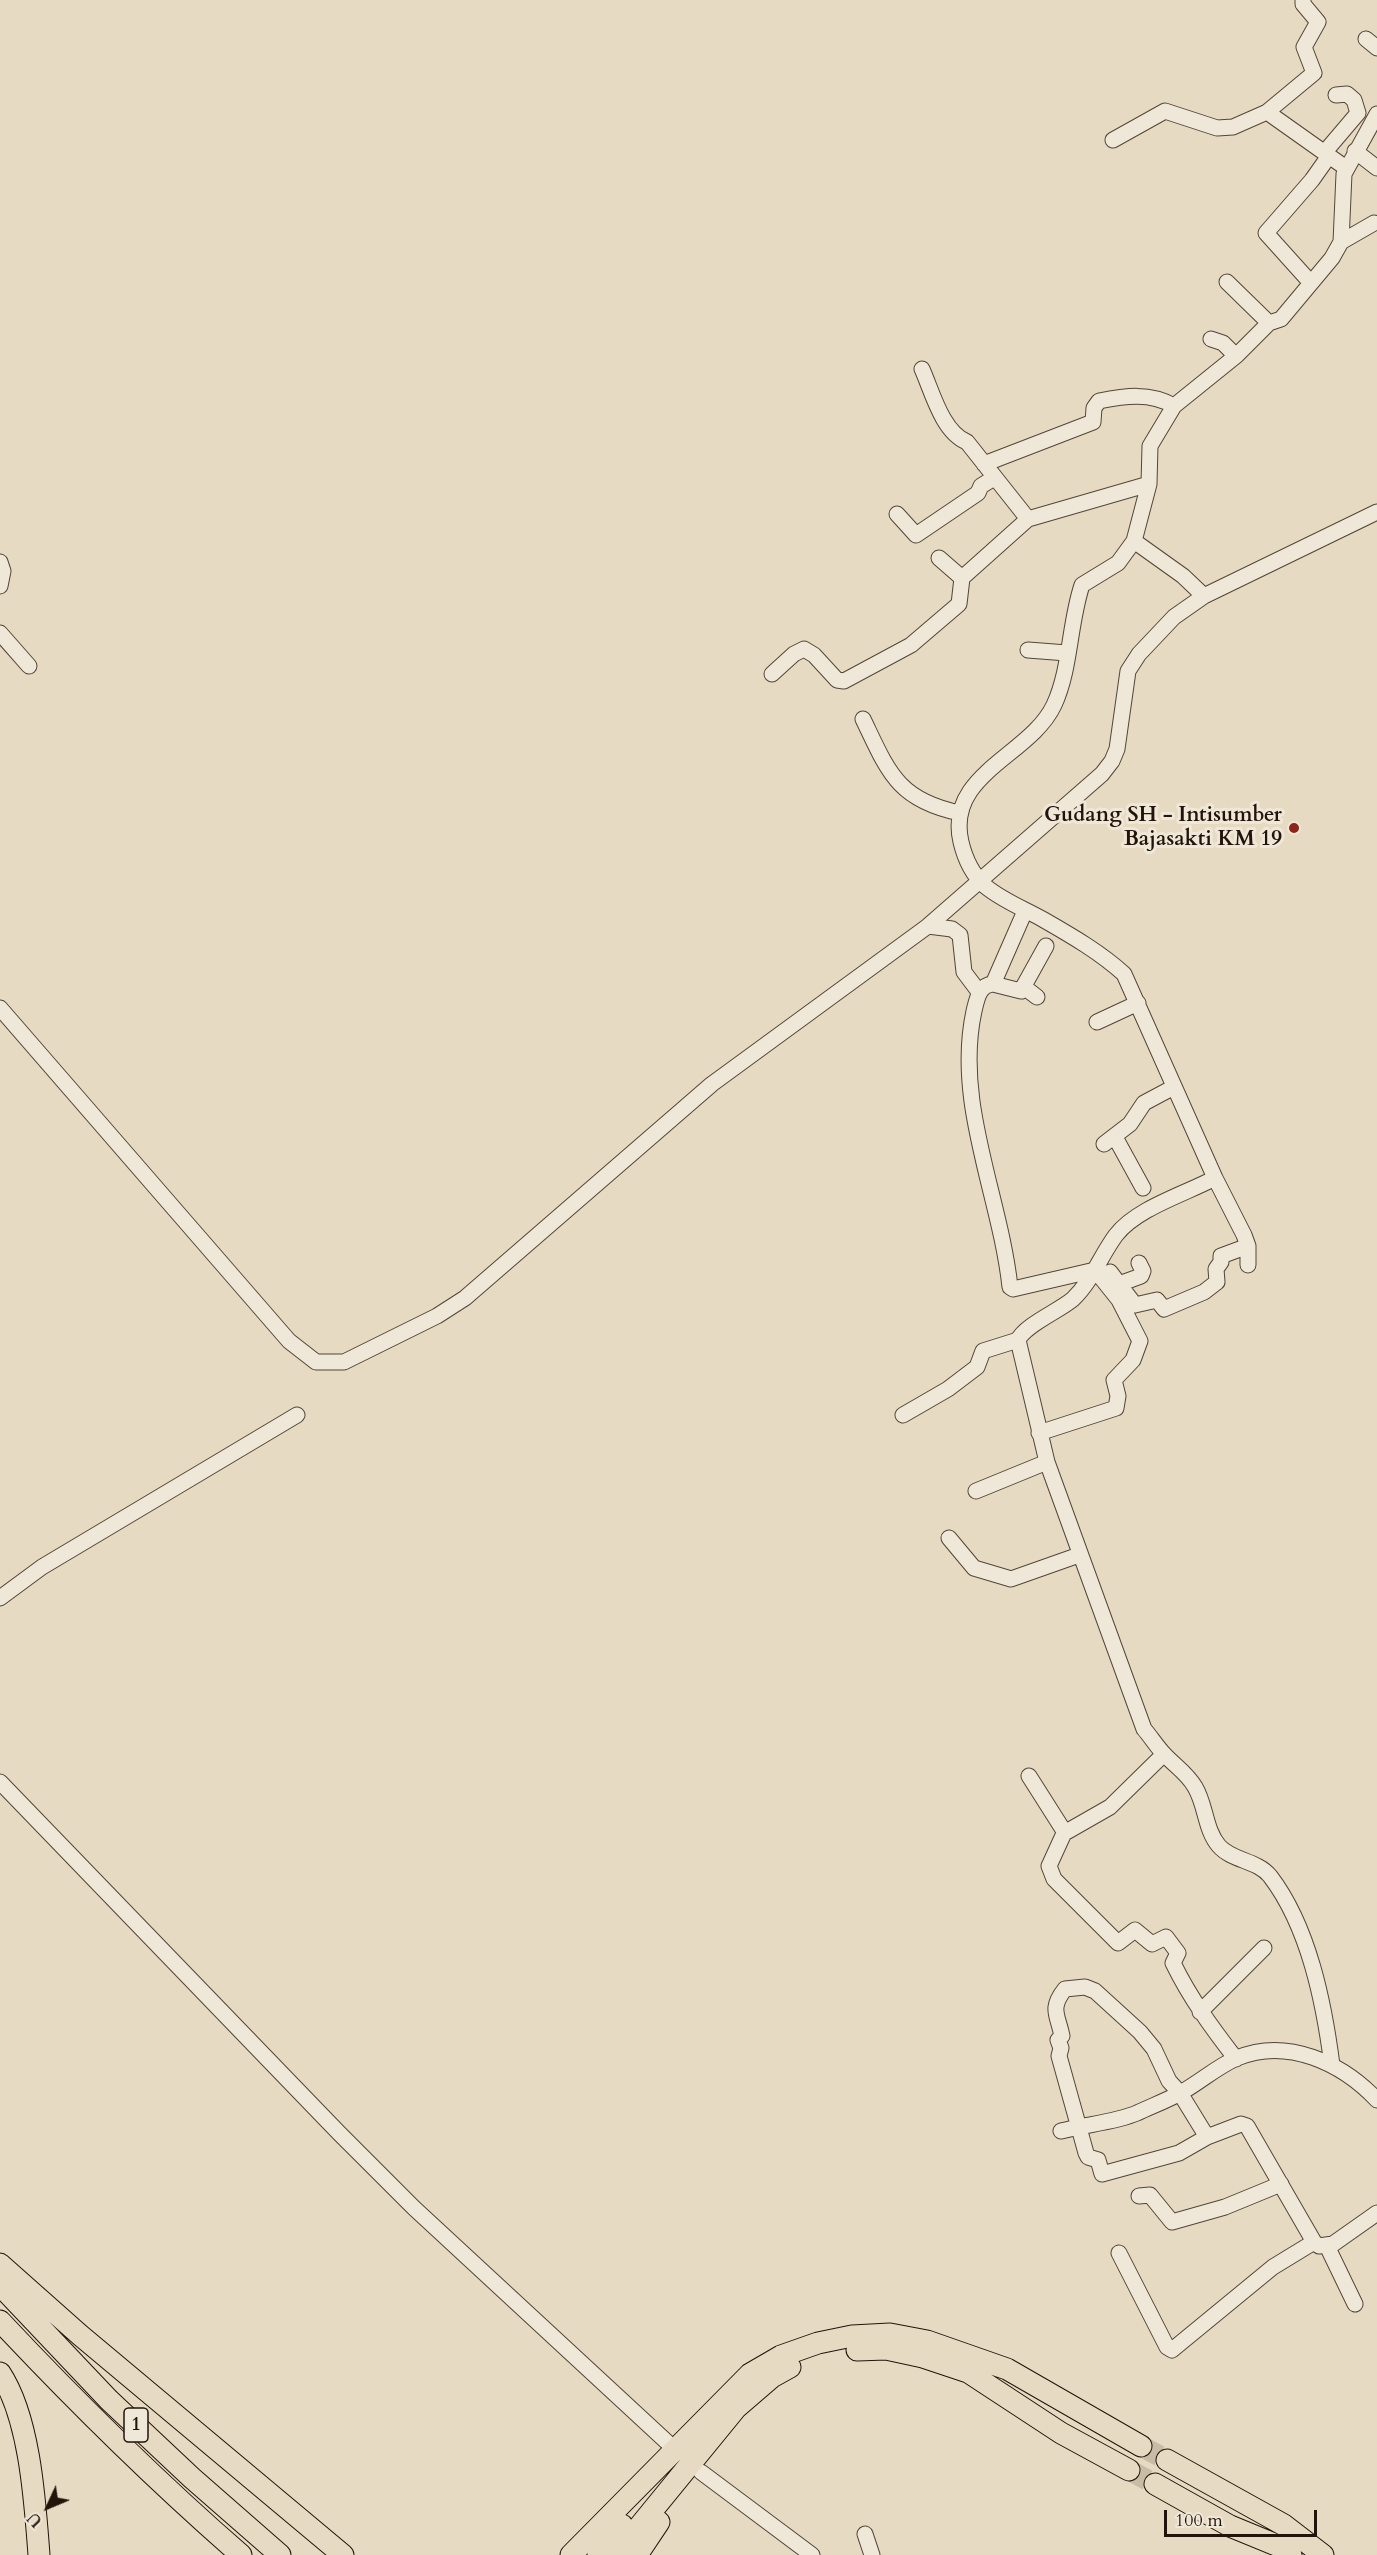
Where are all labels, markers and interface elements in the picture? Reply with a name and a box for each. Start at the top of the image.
place label: Gudang SH - Intisumber Bajasakti KM 19 [1044,803,1282,853]
marker: Gudang SH - Intisumber Bajasakti KM 19 [1287,821,1301,835]
road number: 1 [124,2408,148,2442]
north arrow [18,2477,78,2537]
scale bar [1167,2498,1320,2536]
text: U [23,2507,48,2532]
text: 100 m [1175,2508,1223,2533]

